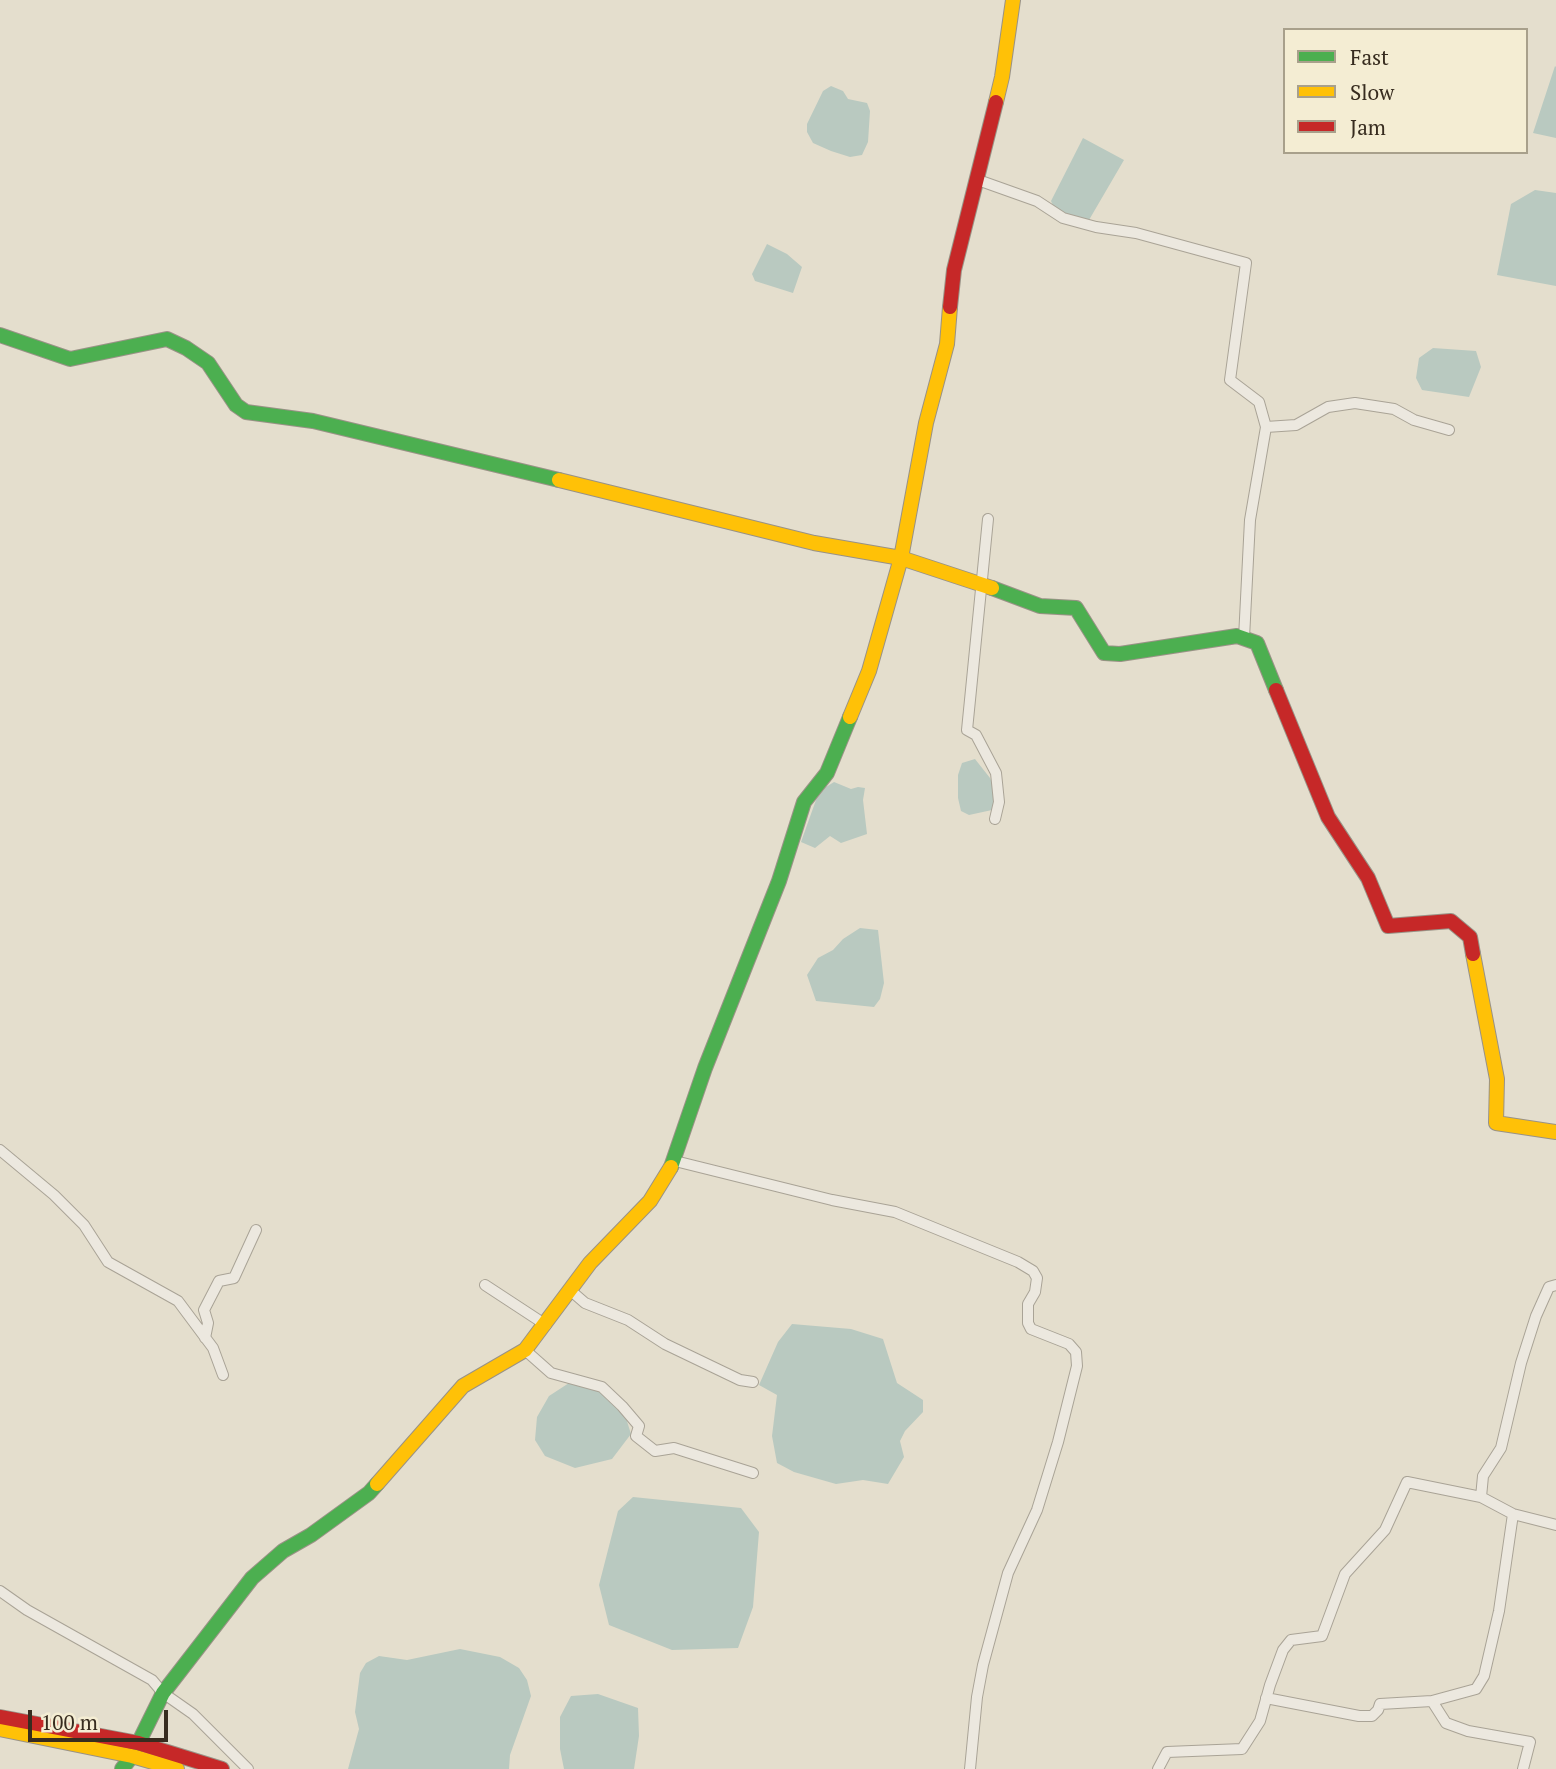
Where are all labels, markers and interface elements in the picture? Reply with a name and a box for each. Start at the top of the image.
legend [1283,28,1528,154]
text: Fast [1350,43,1389,71]
text: Slow [1350,78,1394,106]
text: Jam [1350,113,1386,141]
scale bar [32,1696,172,1740]
text: 100 m [41,1708,98,1736]

